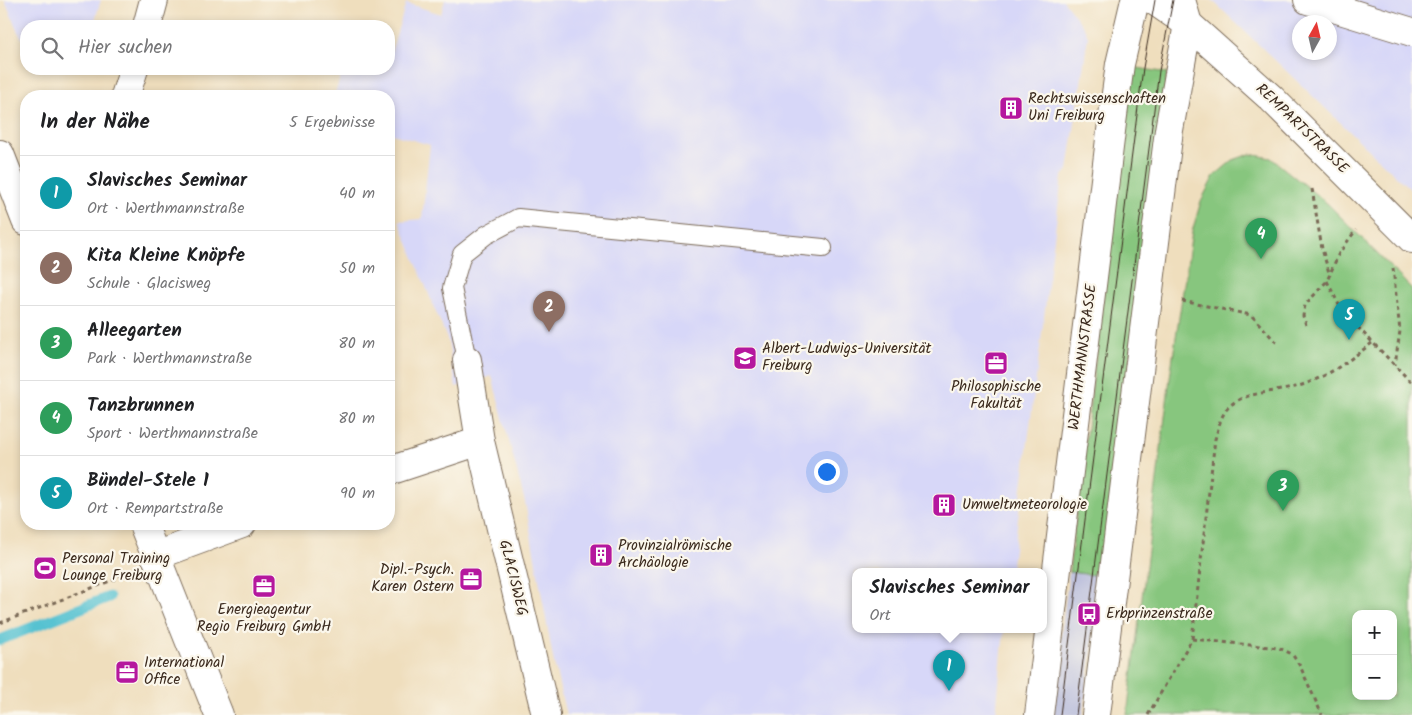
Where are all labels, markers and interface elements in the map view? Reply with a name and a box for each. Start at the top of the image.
north arrow [1292,15,1337,60]
search box [20,20,395,75]
text: Hier suchen [78,33,172,63]
icon: search [38,34,66,62]
street label: REMPARTSTRASSE [1250,78,1355,181]
place label: Rechtswissenschaften Uni Freiburg [1028,87,1166,128]
building icon: Rechtswissenschaften Uni Freiburg [998,95,1024,121]
text: In der Nähe [40,106,150,139]
text: 5 Ergebnisse [289,110,375,135]
text: Slavisches Seminar [87,166,247,196]
text: 1 [54,181,58,206]
text: 40 m [339,181,375,206]
text: Ort · Werthmannstraße [87,196,244,221]
pin: 4 [1245,218,1277,259]
text: Kita Kleine Knöpfe [87,241,245,271]
text: 2 [51,256,61,281]
text: 50 m [339,256,375,281]
text: Schule · Glacisweg [87,271,211,296]
street label: WERTHMANNSTRASSE [1062,281,1104,432]
pin: 2 [533,291,565,332]
pin: 5 [1333,299,1365,340]
text: Alleegarten [87,316,182,346]
text: 3 [52,331,60,356]
text: 80 m [338,331,375,356]
place label: Albert-Ludwigs-Universität Freiburg [762,337,931,378]
school or university icon: Albert-Ludwigs-Universität Freiburg [732,345,758,371]
text: Park · Werthmannstraße [87,346,252,371]
office icon: Philosophische Fakultät [983,350,1009,376]
place label: Philosophische Fakultät [951,375,1041,416]
text: Tanzbrunnen [87,391,194,421]
text: 4 [52,406,60,431]
text: 80 m [338,406,375,431]
text: Sport · Werthmannstraße [87,421,258,446]
your location [814,459,840,485]
text: Bündel-Stele 1 [87,466,209,496]
pin: 3 [1267,470,1299,511]
text: 5 [52,481,60,506]
text: 90 m [340,481,375,506]
building icon: Umweltmeteorologie [931,492,957,518]
place label: Umweltmeteorologie [962,493,1087,517]
text: Ort · Rempartstraße [87,496,223,521]
place label: Provinzialrömische Archäologie [618,534,732,575]
street label: GLACISWEG [492,537,534,619]
building icon: Provinzialrömische Archäologie [588,542,614,568]
place label: Personal Training Lounge Freiburg [62,547,170,588]
sports icon: Personal Training Lounge Freiburg [32,555,58,581]
place label: Dipl.-Psych. Karen Ostern [371,558,454,599]
office icon: Dipl.-Psych. Karen Ostern [458,566,484,592]
popup [852,568,1047,633]
office icon: Energieagentur Regio Freiburg GmbH [251,573,277,599]
text: Slavisches Seminar [870,573,1029,603]
place label: Energieagentur Regio Freiburg GmbH [197,598,331,639]
bus stop icon: Erbprinzenstraße [1076,601,1102,627]
place label: Erbprinzenstraße [1106,602,1213,626]
text: Ort [870,603,891,628]
map controls [1352,610,1397,700]
button: + [1352,610,1397,655]
pin: 1 [933,650,965,691]
place label: International Office [144,651,224,692]
button: − [1352,655,1397,700]
office icon: International Office [114,659,140,685]

